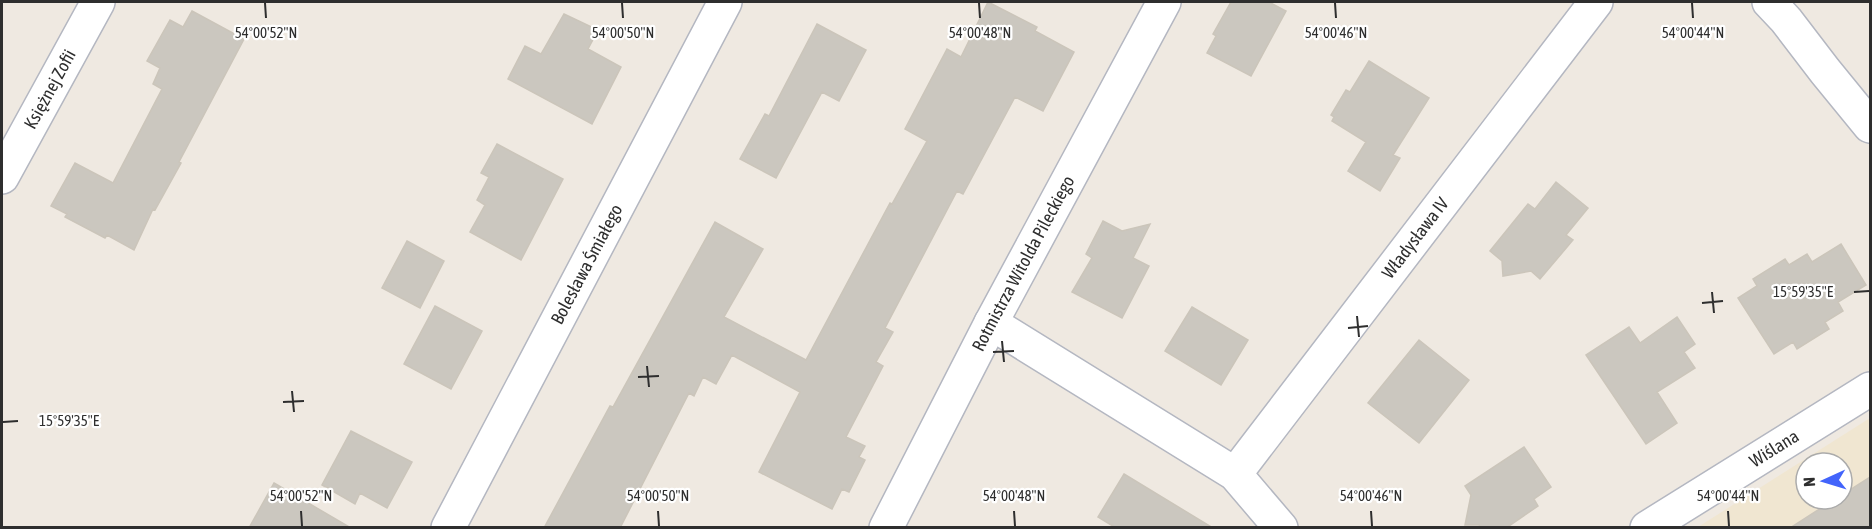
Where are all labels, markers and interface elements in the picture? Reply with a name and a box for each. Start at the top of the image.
text: 54°00'52"N [235,24,297,41]
text: 54°00'50"N [592,24,654,41]
text: 54°00'48"N [949,24,1011,41]
text: 54°00'46"N [1305,24,1367,41]
text: 54°00'44"N [1662,24,1724,41]
street label: Księżnej Zofii [19,46,80,132]
street label: Rotmistrza Witolda Pileckiego [967,172,1078,355]
street label: Władysława IV [1377,193,1453,283]
street label: Bolesława Śmiałego [546,201,627,328]
text: 15°59'35"E [1773,283,1834,300]
text: 15°59'35"E [39,412,100,429]
street label: Wiślana [1746,425,1802,471]
north arrow [1794,451,1854,511]
text: N [1800,477,1818,487]
text: 54°00'52"N [270,487,332,504]
text: 54°00'50"N [627,487,689,504]
text: 54°00'48"N [983,487,1045,504]
text: 54°00'46"N [1340,487,1402,504]
text: 54°00'44"N [1697,487,1759,504]

